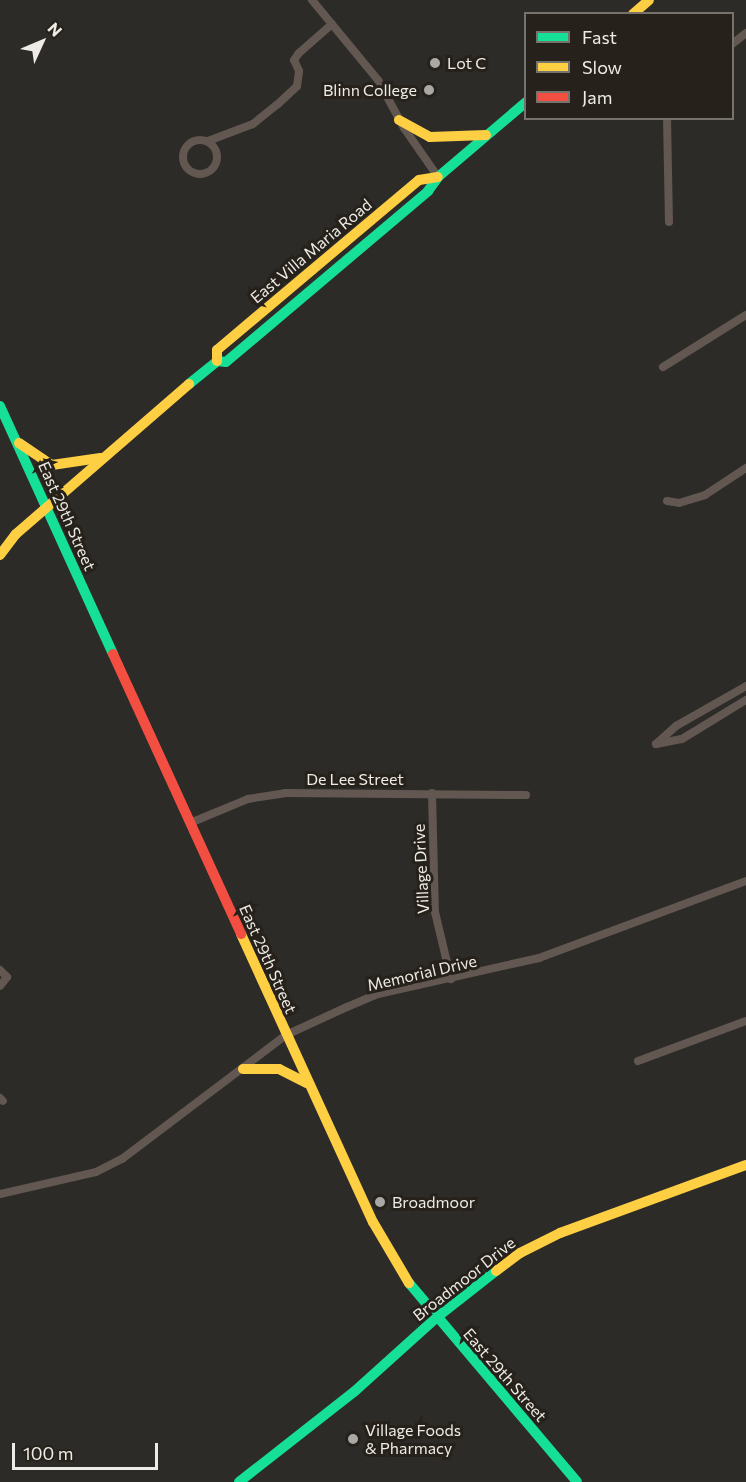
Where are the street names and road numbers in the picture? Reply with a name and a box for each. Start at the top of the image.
street label: East Villa Maria Road [247,195,375,307]
street label: East 29th Street [34,459,100,573]
street label: De Lee Street [306,769,404,789]
street label: Village Drive [409,823,433,915]
street label: East 29th Street [235,902,301,1016]
street label: Memorial Drive [365,951,479,995]
street label: Broadmoor Drive [409,1233,519,1325]
street label: East 29th Street [459,1324,551,1426]

